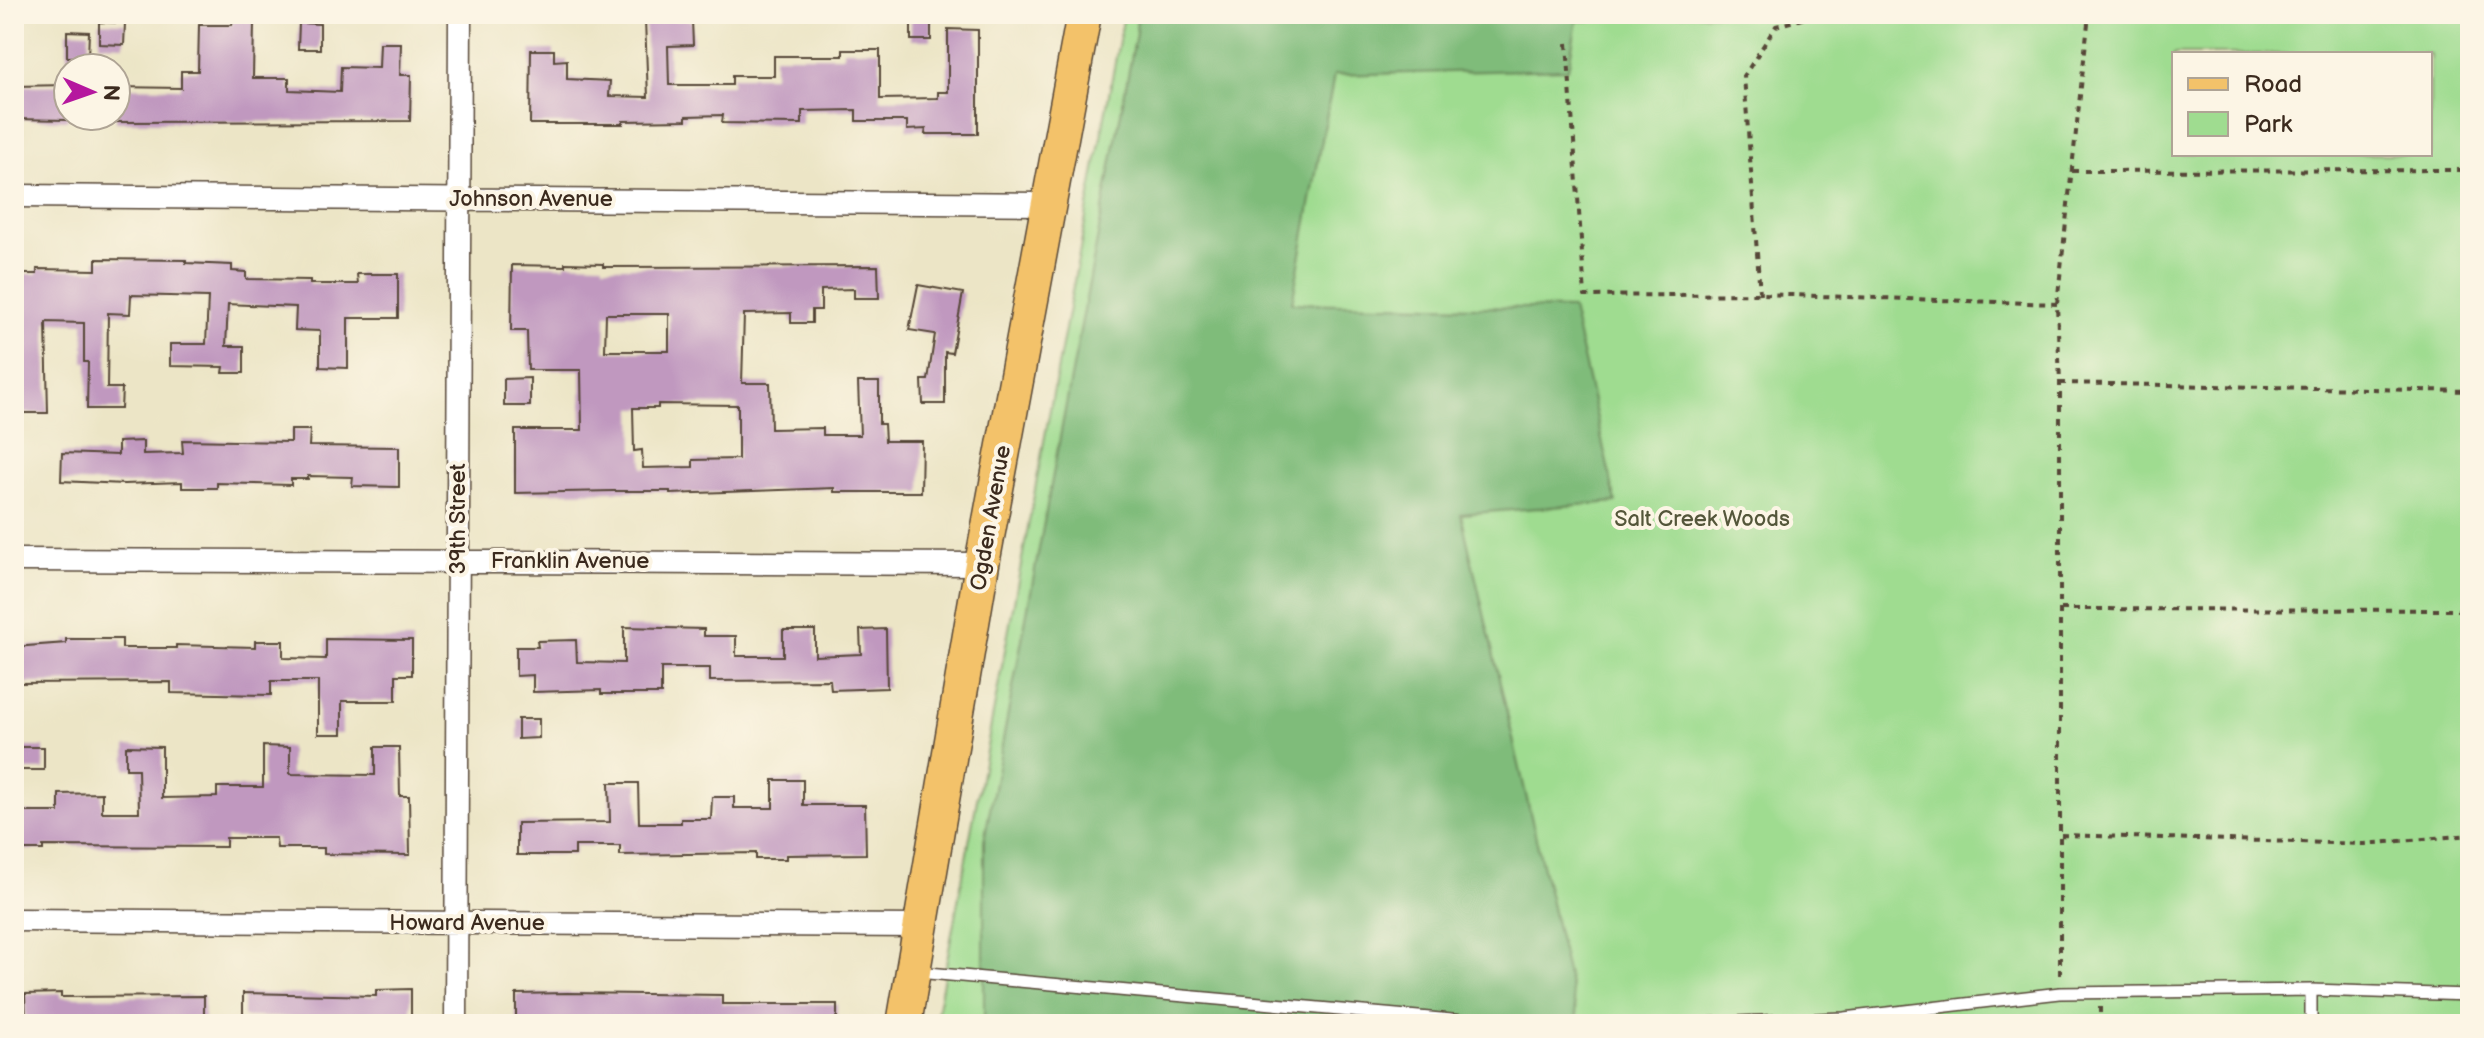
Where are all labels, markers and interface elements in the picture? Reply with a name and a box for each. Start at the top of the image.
north arrow [52,52,132,132]
legend [2172,52,2432,156]
text: Road [2244,70,2302,99]
text: N [97,84,124,101]
text: Park [2244,110,2292,139]
street label: Johnson Avenue [449,186,613,213]
street label: Ogden Avenue [965,443,1017,593]
street label: 39th Street [445,463,472,575]
park label: Salt Creek Woods [1614,506,1790,533]
street label: Franklin Avenue [491,548,649,575]
street label: Howard Avenue [389,910,545,937]

